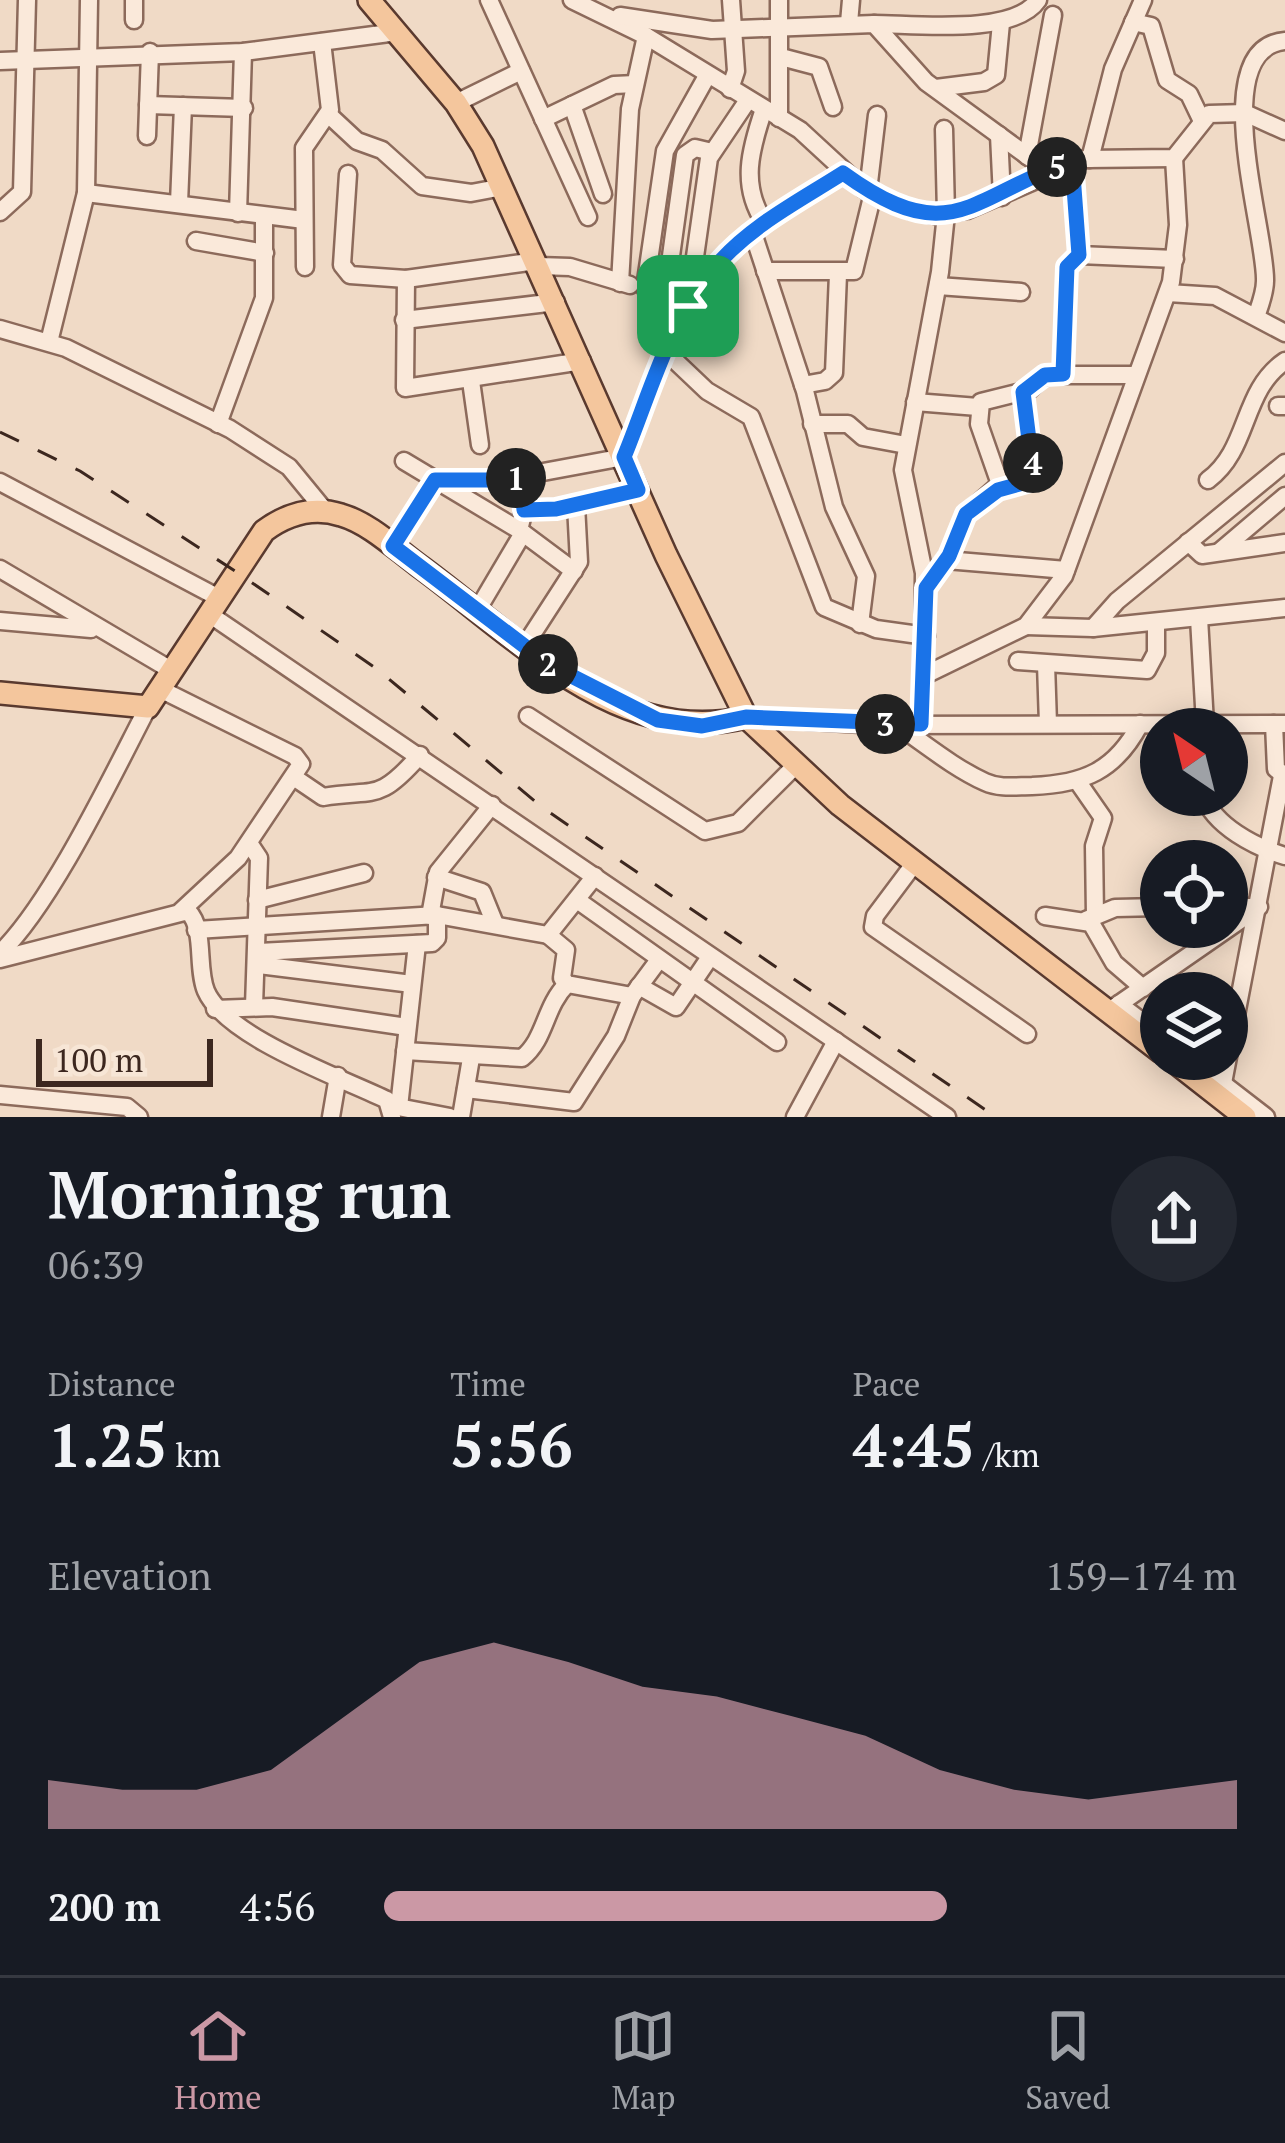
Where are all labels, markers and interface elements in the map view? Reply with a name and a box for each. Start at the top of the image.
pin: 5 [1027,137,1087,197]
text: 5 [1048,145,1066,188]
pin [637,255,739,357]
icon: arrive [655,273,721,339]
pin: 4 [1003,433,1063,493]
text: 4 [1024,441,1042,484]
pin: 1 [486,448,546,508]
text: 1 [507,456,525,499]
pin: 2 [518,634,578,694]
text: 2 [539,642,557,685]
pin: 3 [855,694,915,754]
text: 3 [876,702,894,745]
north arrow [1140,708,1248,816]
map controls [1140,708,1248,1080]
button: locate [1140,840,1248,948]
button: layers [1140,972,1248,1080]
scale bar [36,1033,213,1086]
text: 100 m [54,1038,143,1081]
text: Morning run [48,1149,451,1237]
button: share [1111,1156,1237,1282]
text: 06:39 [48,1238,144,1290]
text: Distance [48,1362,175,1405]
text: Time [450,1362,526,1405]
text: Pace [853,1362,920,1405]
text: 1.25 [48,1405,167,1484]
text: 5:56 [450,1405,573,1484]
text: 4:45 [853,1405,975,1484]
text: km [167,1433,221,1476]
text: /km [975,1433,1040,1476]
text: Elevation [48,1549,212,1601]
text: 159–174 m [1045,1549,1237,1601]
text: 200 m [48,1880,161,1932]
text: 4:56 [240,1880,315,1932]
tab: Home [174,2003,262,2118]
tab: Map [610,2003,676,2118]
tab: Saved [1025,2003,1111,2118]

